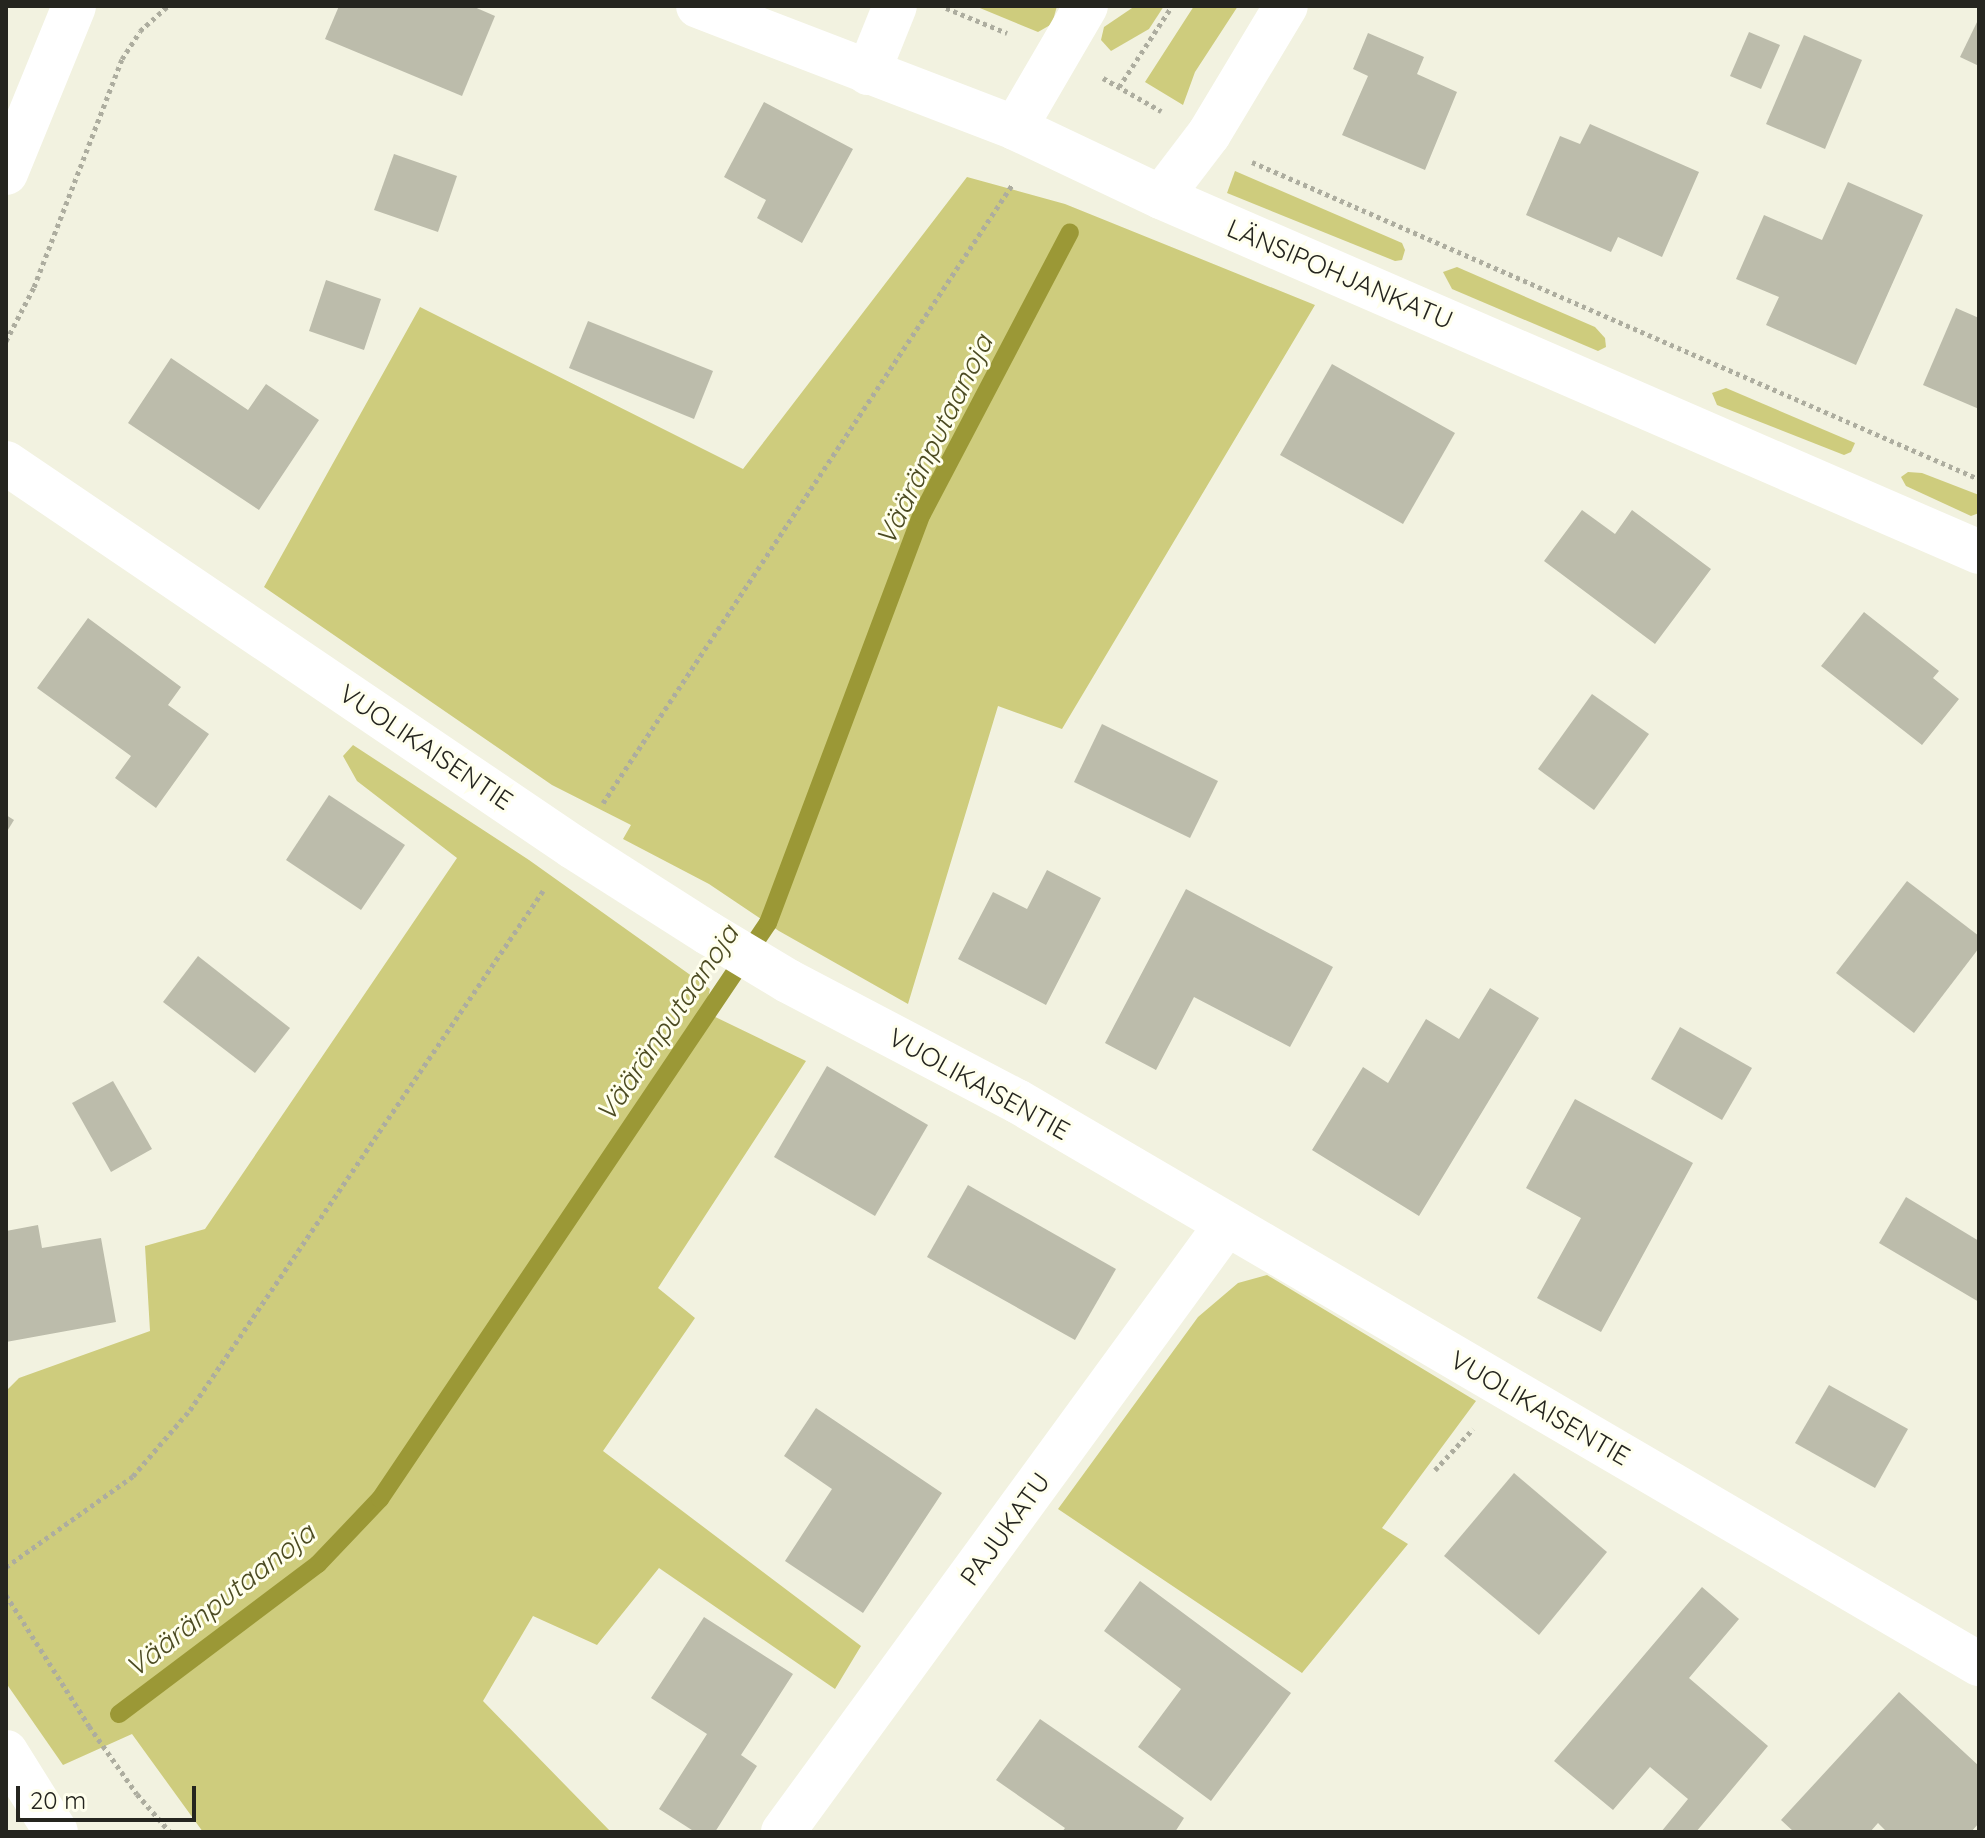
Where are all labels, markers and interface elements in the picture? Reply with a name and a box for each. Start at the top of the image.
street label: LÄNSIPOHJANKATU [1222,212,1458,336]
water label: Vääränputaanoja [868,329,1000,551]
street label: VUOLIKAISENTIE [333,678,519,816]
water label: Vääränputaanoja [589,918,745,1128]
street label: VUOLIKAISENTIE [883,1021,1075,1147]
street label: VUOLIKAISENTIE [1445,1344,1635,1472]
street label: PAJUKATU [954,1466,1056,1592]
water label: Vääränputaanoja [119,1516,321,1684]
scale bar [20,1770,200,1820]
text: 20 m [30,1785,86,1815]

